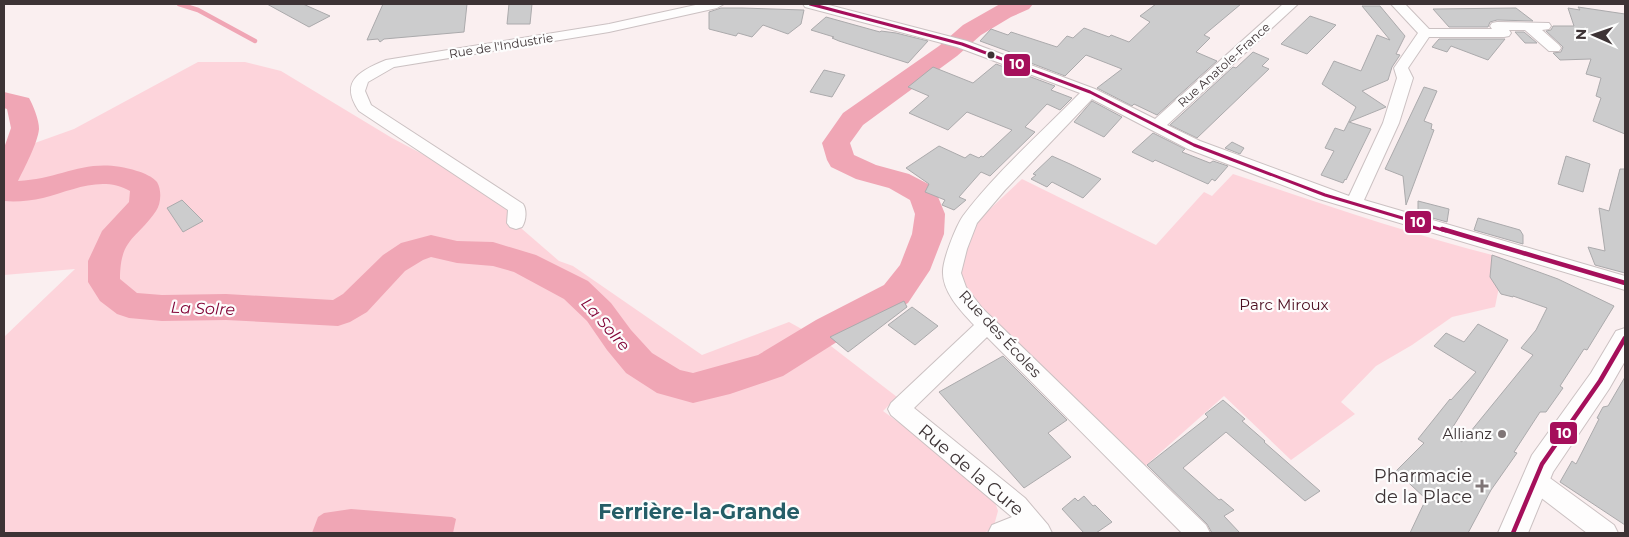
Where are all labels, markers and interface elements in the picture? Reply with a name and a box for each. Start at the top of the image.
north arrow [1569,10,1619,60]
street label: Rue Anatole-France [1174,19,1273,110]
text: N [1572,29,1590,41]
street label: Rue de l'Industrie [448,30,554,61]
unlabelled marker [986,50,996,60]
line badge: 10 [1003,53,1031,77]
text: 10 [1010,55,1025,73]
line badge: 10 [1404,210,1432,234]
text: 10 [1411,213,1426,231]
street label: Rue des Écoles [955,286,1046,381]
water label: La Solre [577,294,634,355]
park label: Parc Miroux [1239,295,1329,314]
water label: La Solre [170,298,235,319]
street label: Rue de la Cure [914,419,1028,521]
line badge: 10 [1549,421,1578,445]
place label: Allianz [1442,424,1492,443]
text: 10 [1557,424,1572,442]
marker: Allianz [1496,428,1508,440]
place label: Pharmacie de la Place [1374,465,1472,508]
marker: Pharmacie de la Place [1476,480,1488,492]
district label: Ferrière-la-Grande [598,499,800,524]

